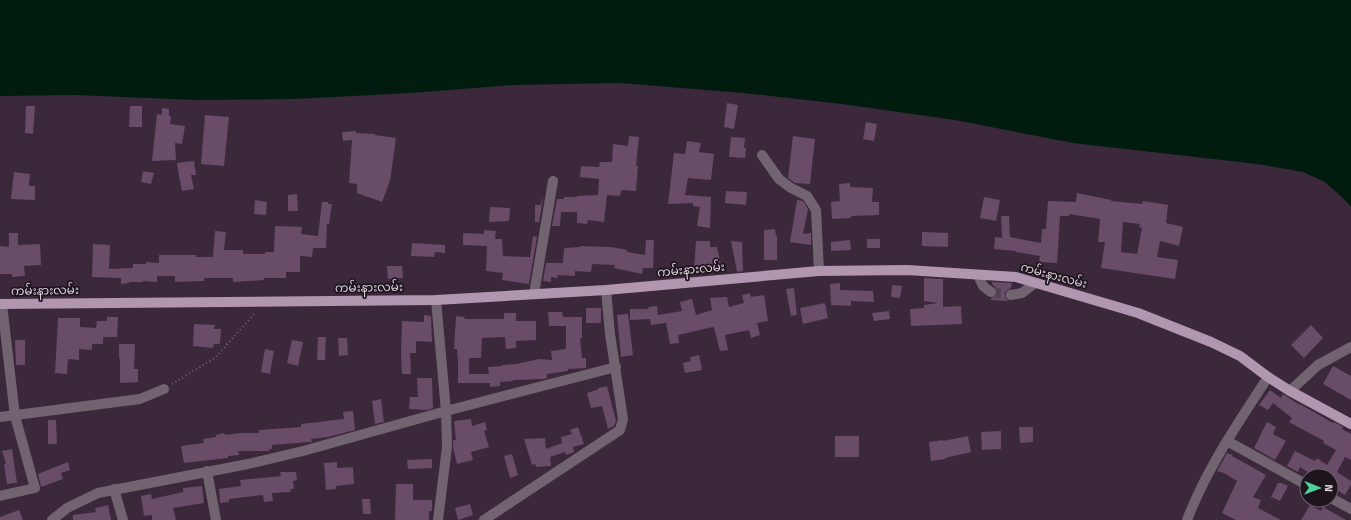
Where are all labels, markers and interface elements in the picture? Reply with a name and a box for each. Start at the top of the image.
street label: ကမ်းနားလမ်း [656,257,726,282]
street label: ကမ်းနားလမ်း [1018,257,1089,294]
street label: ကမ်းနားလမ်း [335,277,403,298]
street label: ကမ်းနားလမ်း [11,280,79,301]
north arrow [1299,468,1339,508]
text: N [1321,484,1337,492]

